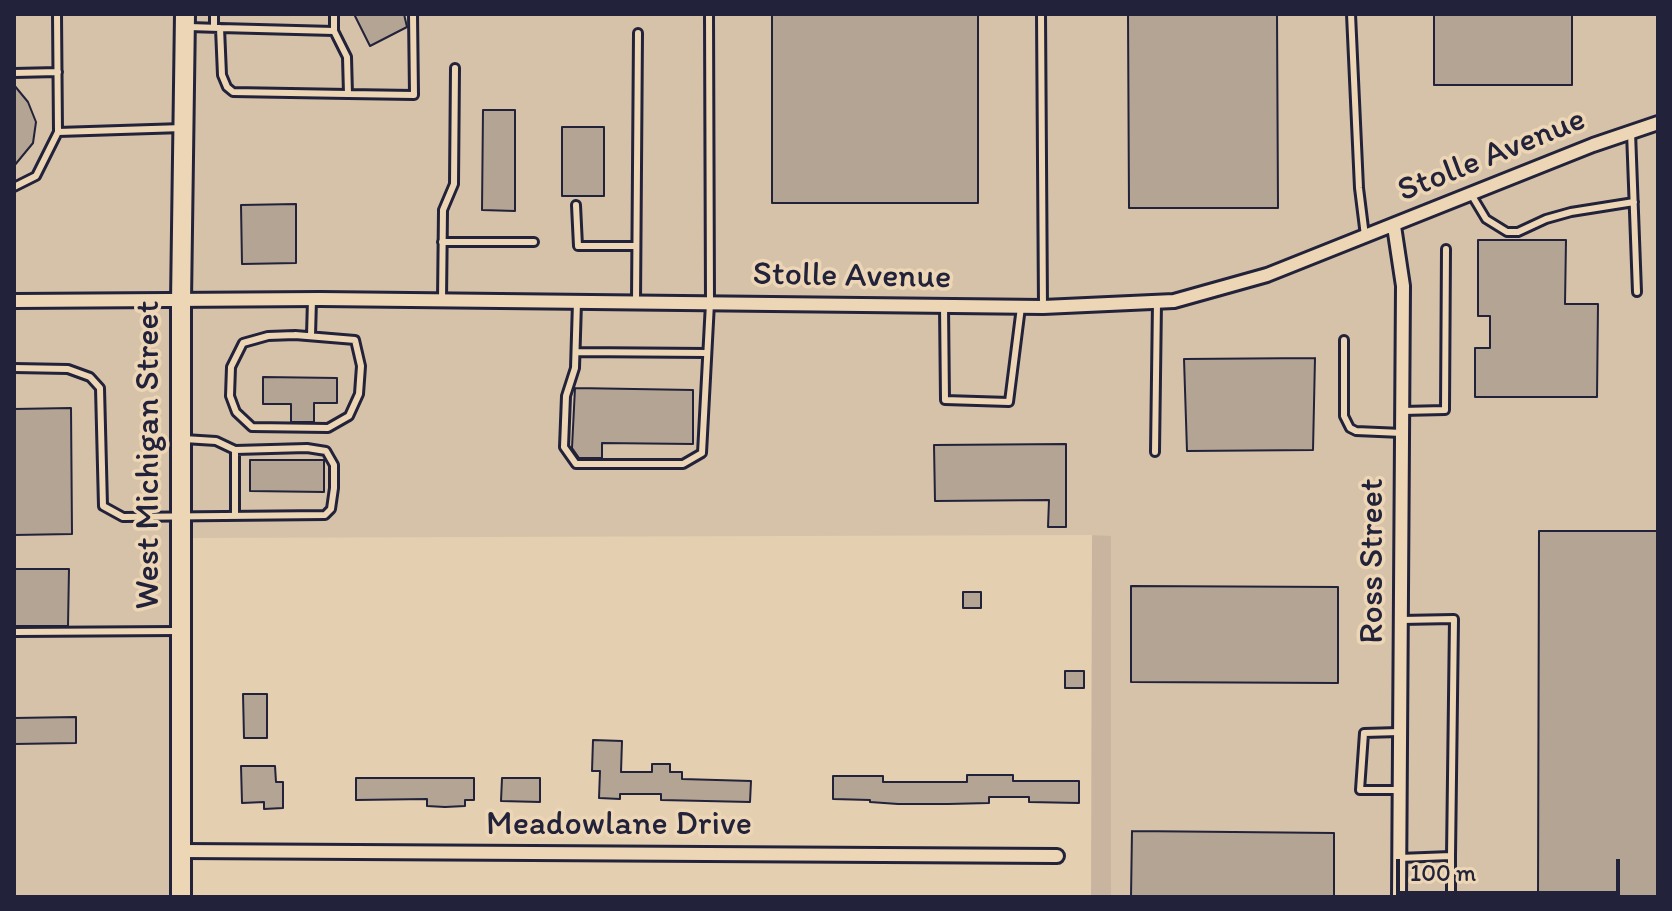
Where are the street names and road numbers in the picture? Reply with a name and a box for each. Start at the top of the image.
street label: Stolle Avenue [1392,100,1592,212]
street label: Stolle Avenue [752,255,952,299]
street label: West Michigan Street [129,301,169,609]
street label: Ross Street [1353,478,1393,644]
street label: Meadowlane Drive [486,805,752,845]

